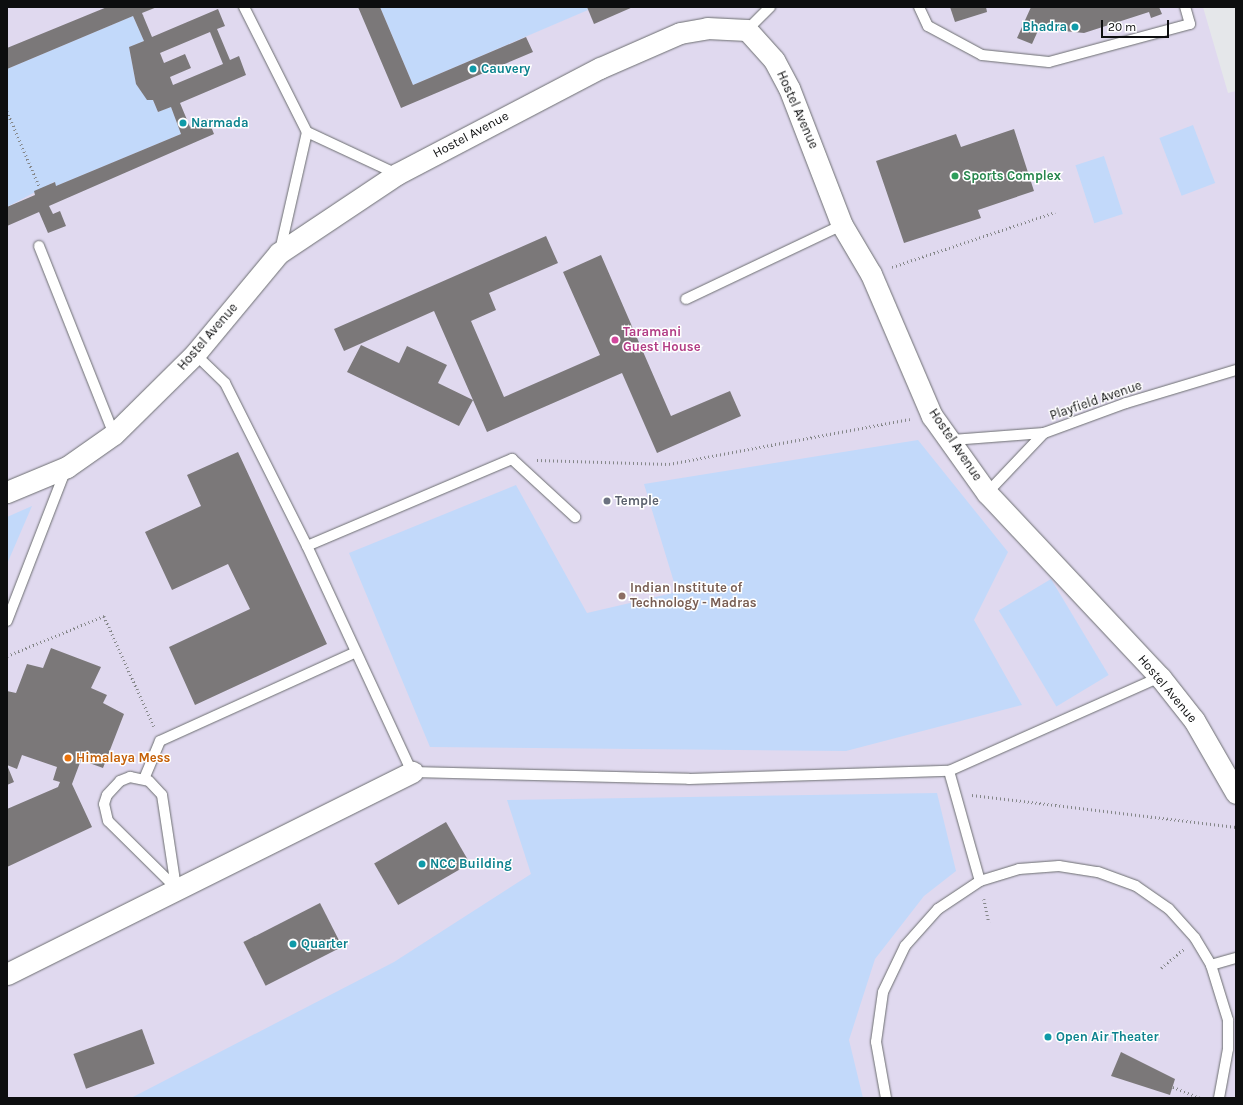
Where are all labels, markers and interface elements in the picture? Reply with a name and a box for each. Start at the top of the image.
scale bar [1103,12,1171,38]
place label: Bhadra [1022,19,1067,35]
text: 20 m [1108,20,1136,34]
marker: Bhadra [1070,22,1080,32]
place label: Cauvery [481,61,530,77]
marker: Cauvery [468,64,478,74]
street label: Hostel Avenue [773,69,821,151]
street label: Hostel Avenue [430,108,512,162]
place label: Narmada [191,115,249,131]
marker: Narmada [178,118,188,128]
place label: Sports Complex [963,168,1061,184]
marker: Sports Complex [950,171,960,181]
street label: Hostel Avenue [175,300,241,374]
place label: Taramani Guest House [623,325,701,356]
marker: Taramani Guest House [610,335,620,345]
street label: Playfield Avenue [1048,378,1144,424]
street label: Hostel Avenue [925,406,985,484]
place label: Temple [615,493,659,509]
marker: Temple [602,496,612,506]
place label: Indian Institute of Technology - Madras [630,581,757,612]
marker: Indian Institute of Technology - Madras [617,591,627,601]
street label: Hostel Avenue [1134,652,1200,726]
place label: Himalaya Mess [76,750,170,766]
marker: Himalaya Mess [63,753,73,763]
place label: NCC Building [430,856,512,872]
marker: NCC Building [417,859,427,869]
place label: Quarter [301,936,348,952]
marker: Quarter [288,939,298,949]
place label: Open Air Theater [1056,1029,1158,1045]
marker: Open Air Theater [1043,1032,1053,1042]

